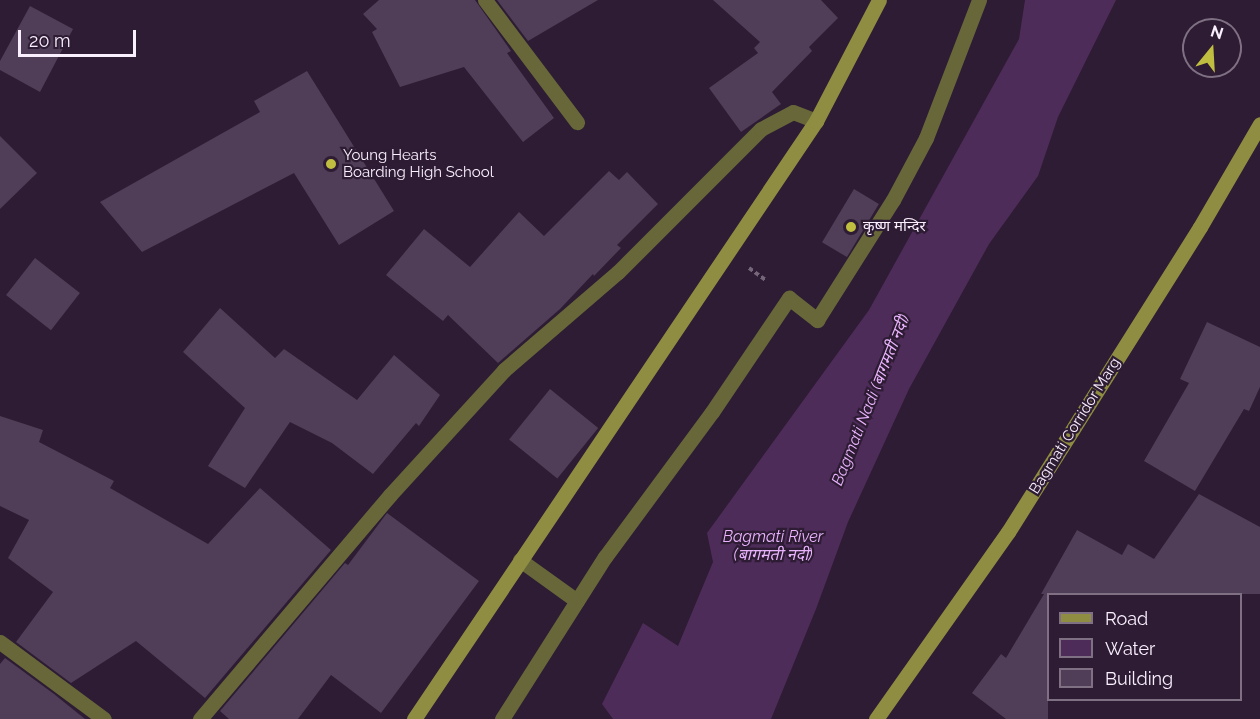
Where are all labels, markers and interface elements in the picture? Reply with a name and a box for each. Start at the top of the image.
scale bar [21,18,140,56]
north arrow [1182,18,1242,78]
text: N [1208,21,1226,43]
text: 20 m [29,30,71,51]
place label: Young Hearts Boarding High School [343,146,494,181]
marker: Young Hearts Boarding High School [324,157,338,171]
place label: कृष्ण मन्दिर [863,218,926,236]
marker: कृष्ण मन्दिर [844,220,858,234]
water label: Bagmati Nadi (बागमती नदी) [828,312,914,488]
street label: Bagmati Corridor Marg [1026,354,1124,498]
water label: Bagmati River (बागमती नदी) [723,527,823,565]
legend [1047,593,1242,701]
text: Road [1105,608,1148,629]
text: Water [1105,638,1155,659]
text: Building [1105,668,1173,689]

